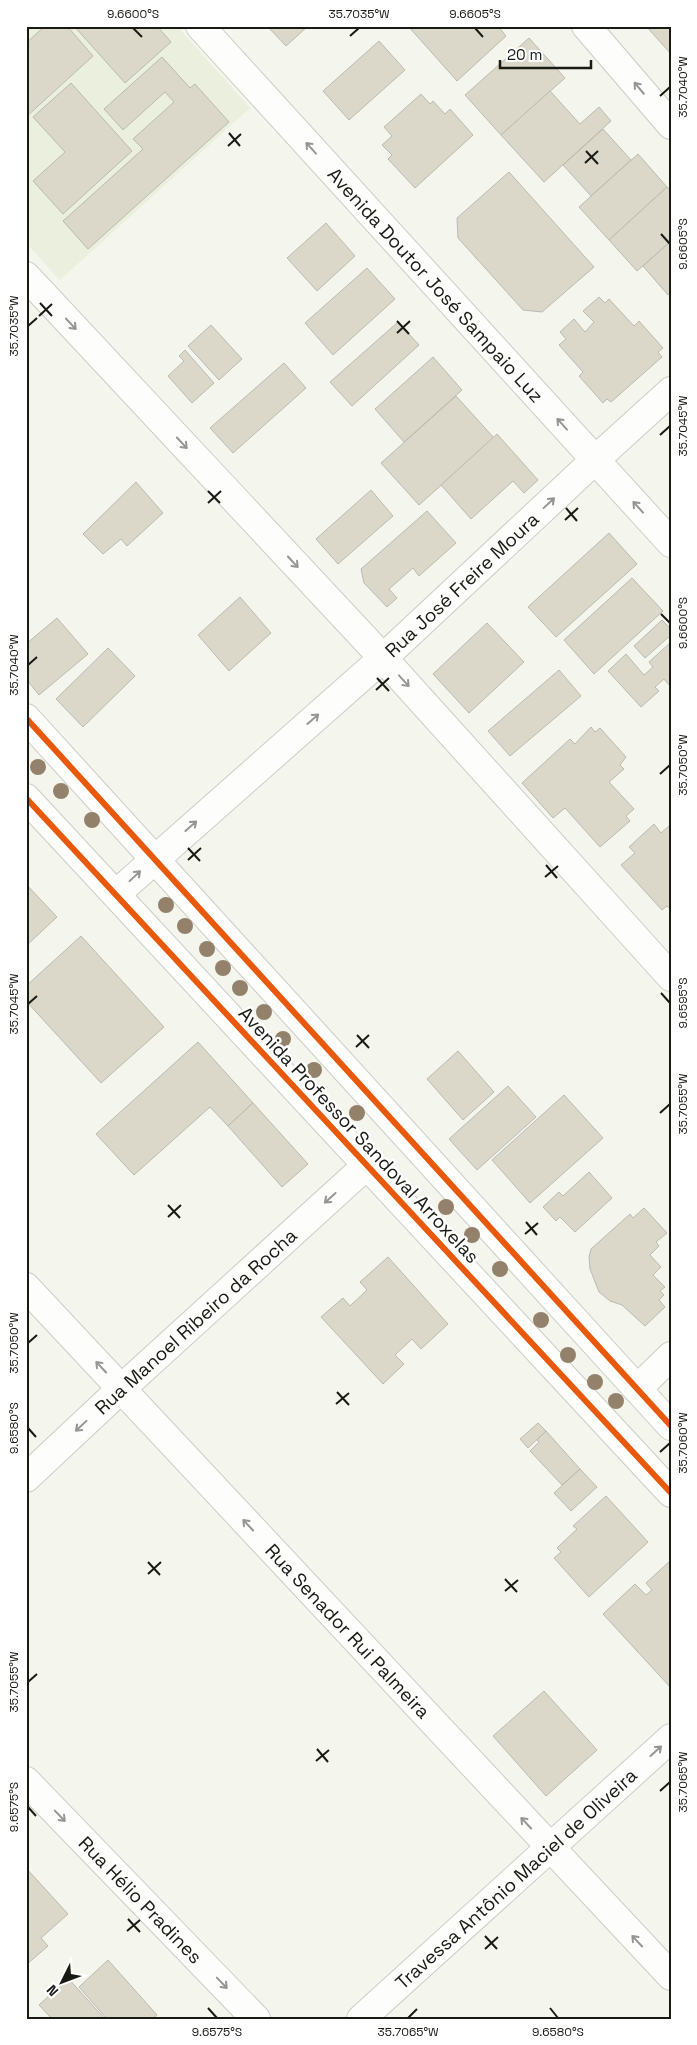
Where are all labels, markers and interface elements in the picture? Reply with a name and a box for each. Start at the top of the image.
text: 9.6600°S [107,6,159,22]
text: 35.7035°W [329,6,390,22]
text: 9.6605°S [449,6,501,22]
scale bar [500,38,591,70]
text: 20 m [507,45,542,64]
text: 35.7040°W [675,56,691,118]
one-way arrow [633,82,645,95]
one-way arrow [305,142,317,155]
street label: Avenida Doutor José Sampaio Luz [322,162,549,407]
text: 9.6605°S [675,218,691,270]
text: 35.7035°W [6,295,22,356]
one-way arrow [65,318,77,331]
text: 35.7045°W [675,395,691,457]
one-way arrow [556,417,568,430]
one-way arrow [176,437,188,450]
one-way arrow [542,497,555,509]
one-way arrow [632,501,644,514]
street label: Rua José Freire Moura [379,506,544,663]
one-way arrow [287,556,299,568]
text: 9.6600°S [675,597,691,649]
text: 35.7040°W [6,634,22,696]
one-way arrow [398,675,409,688]
one-way arrow [307,713,320,725]
text: 35.7050°W [675,734,691,796]
one-way arrow [185,821,198,832]
one-way arrow [129,871,142,882]
text: 35.7045°W [6,973,22,1035]
text: 9.6595°S [675,977,691,1029]
street label: Avenida Professor Sandoval Arroxelas [233,1001,485,1269]
text: 35.7055°W [675,1073,691,1134]
one-way arrow [324,1192,337,1204]
street label: Rua Manoel Ribeiro da Rocha [89,1223,302,1420]
text: 35.7050°W [6,1312,22,1374]
one-way arrow [95,1361,107,1374]
text: 9.6580°S [6,1402,22,1454]
text: 35.7060°W [675,1412,691,1474]
one-way arrow [75,1420,88,1432]
one-way arrow [242,1518,254,1531]
street label: Rua Senador Rui Palmeira [260,1538,436,1724]
text: 35.7055°W [6,1651,22,1712]
one-way arrow [650,1745,663,1757]
text: 35.7065°W [675,1751,691,1813]
street label: Travessa Antônio Maciel de Oliveira [390,1763,642,1995]
text: 9.6575°S [6,1782,22,1832]
one-way arrow [54,1810,66,1822]
one-way arrow [520,1816,532,1829]
street label: Rua Hélio Pradines [73,1831,208,1969]
one-way arrow [631,1934,643,1947]
north arrow [38,1958,88,2008]
one-way arrow [216,1977,228,1989]
text: N [43,1981,62,2000]
text: 9.6575°S [192,2024,242,2040]
text: 35.7065°W [377,2024,439,2040]
text: 9.6580°S [532,2024,584,2040]

